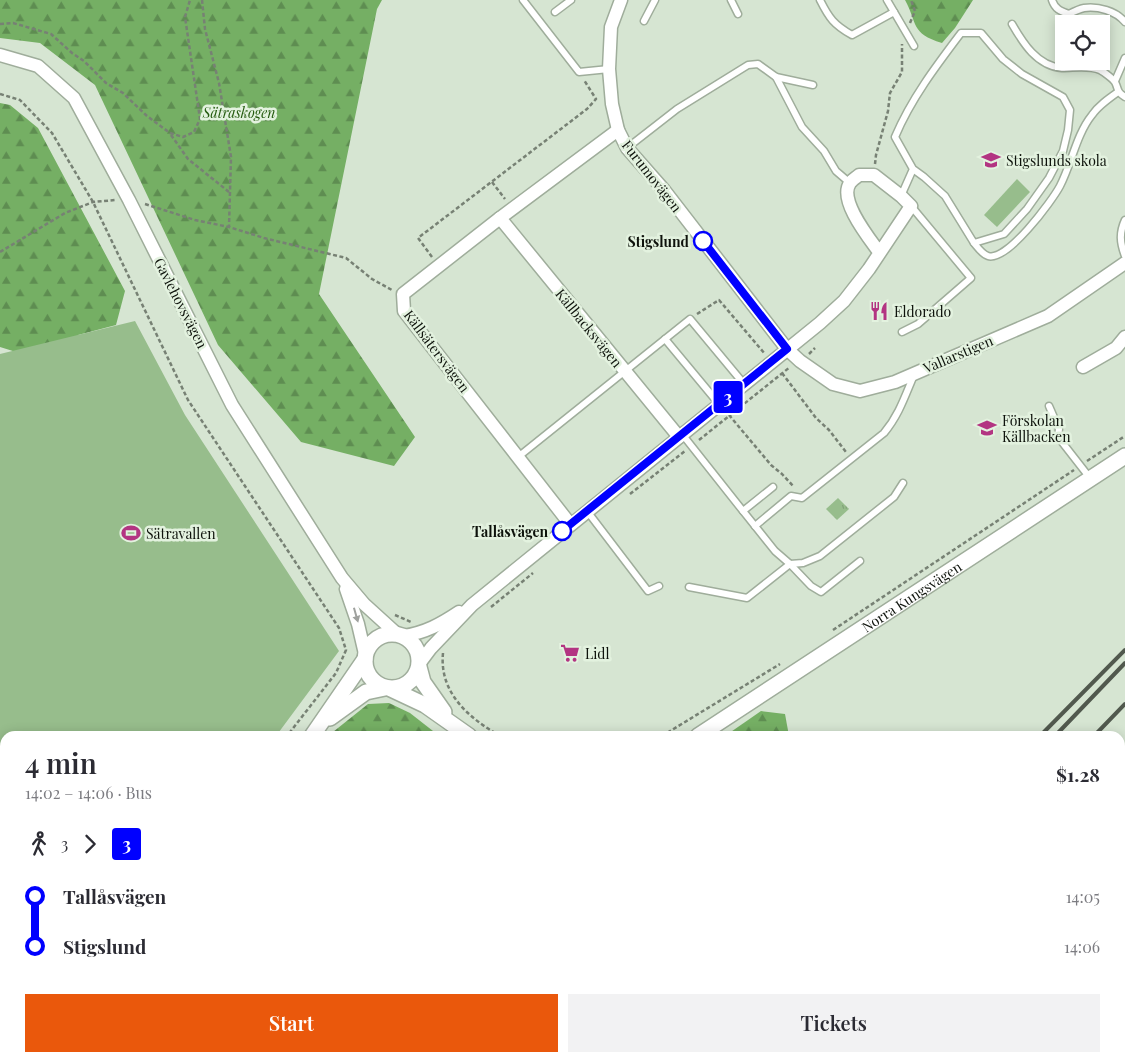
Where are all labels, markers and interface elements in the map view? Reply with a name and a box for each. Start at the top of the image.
map controls [1055,15,1110,70]
button: locate [1055,15,1110,70]
park label: Sätraskogen [202,103,275,122]
street label: Furumovägen [618,136,687,217]
school or university icon: Stigslunds skola [980,149,1002,171]
place label: Stigslunds skola [1006,151,1107,170]
marker: Stigslund [693,231,713,251]
place label: Stigslund [628,232,690,251]
street label: Gavlehovsvägen [150,254,212,352]
street label: Källbacksvägen [551,285,627,372]
restaurant icon: Eldorado [868,300,890,322]
place label: Eldorado [894,302,952,321]
street label: Källsätersvägen [400,306,475,396]
street label: Vallarstigen [919,331,996,378]
line badge: 3 [712,381,744,413]
text: 3 [724,385,732,409]
place label: Förskolan Källbacken [1002,411,1071,446]
school or university icon: Förskolan Källbacken [976,417,998,439]
marker: Tallåsvägen [552,521,572,541]
sports icon: Sätravallen [120,522,142,544]
place label: Tallåsvägen [472,522,548,541]
place label: Sätravallen [146,524,216,543]
street label: Norra Kungsvägen [858,556,965,636]
one-way arrow [352,608,360,623]
supermarket icon: Lidl [559,642,581,664]
place label: Lidl [585,644,609,663]
text: 4 min [25,744,97,781]
text: $1.28 [1056,761,1100,787]
text: 14:02 – 14:06 · Bus [25,782,152,803]
icon: walk [25,830,53,858]
icon: forward [76,830,104,858]
text: 3 [122,832,131,856]
text: 3 [61,833,68,854]
text: Tallåsvägen [63,883,166,909]
text: 14:05 [1066,886,1100,907]
text: Stigslund [63,933,146,959]
text: 14:06 [1064,936,1100,957]
button: Start [25,994,558,1052]
button: Tickets [568,994,1100,1052]

